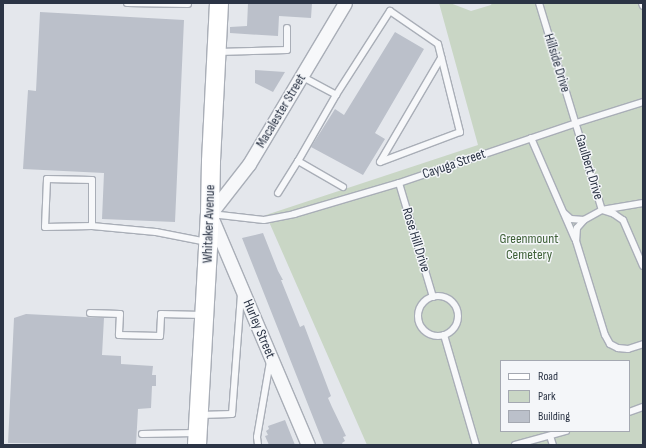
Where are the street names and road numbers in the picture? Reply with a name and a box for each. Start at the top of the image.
street label: Hillside Drive [540,32,574,94]
street label: Macalester Street [252,71,310,151]
street label: Gaulbert Drive [571,132,607,202]
street label: Cayuga Street [420,145,488,183]
street label: Whitaker Avenue [199,184,219,264]
street label: Rose Hill Drive [398,206,434,274]
street label: Hurley Street [239,297,279,361]

